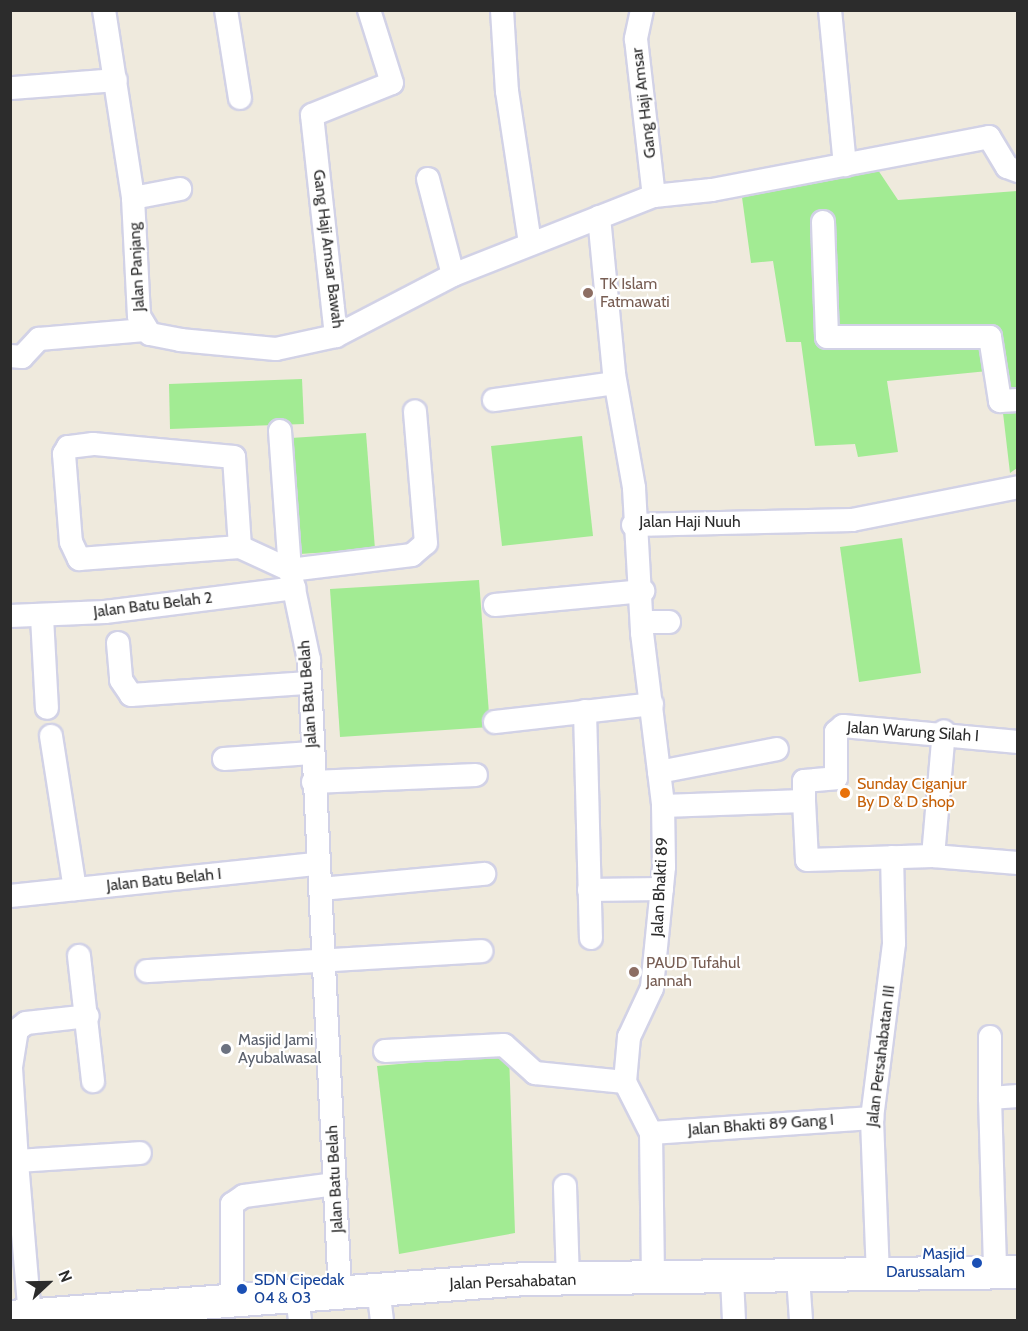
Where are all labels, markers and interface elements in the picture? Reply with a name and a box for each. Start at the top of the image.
street label: Gang Haji Amsar [628,47,660,159]
street label: Gang Haji Amsar Bawah [309,168,347,330]
street label: Jalan Panjang [125,222,149,312]
place label: TK Islam Fatmawati [600,274,670,312]
marker: TK Islam Fatmawati [581,286,595,300]
street label: Jalan Haji Nuuh [639,512,741,532]
street label: Jalan Batu Belah 2 [92,588,214,622]
street label: Jalan Batu Belah [295,640,321,748]
street label: Jalan Warung Silah I [846,718,980,746]
place label: Sunday Ciganjur By D & D shop [857,774,967,812]
marker: Sunday Ciganjur By D & D shop [838,786,852,800]
street label: Jalan Bhakti 89 [648,837,672,937]
street label: Jalan Batu Belah I [106,864,222,896]
place label: PAUD Tufahul Jannah [646,953,740,991]
marker: PAUD Tufahul Jannah [627,965,641,979]
street label: Jalan Persahabatan III [863,984,899,1128]
place label: Masjid Jami Ayubalwasal [238,1030,321,1068]
marker: Masjid Jami Ayubalwasal [219,1042,233,1056]
street label: Jalan Bhakti 89 Gang I [687,1110,835,1140]
street label: Jalan Batu Belah [323,1125,347,1233]
place label: Masjid Darussalam [886,1244,965,1282]
north arrow [18,1253,78,1313]
marker: Masjid Darussalam [970,1256,984,1270]
text: N [54,1267,76,1285]
place label: SDN Cipedak 04 & 03 [254,1270,344,1308]
street label: Jalan Persahabatan [449,1270,577,1294]
marker: SDN Cipedak 04 & 03 [235,1282,249,1296]

